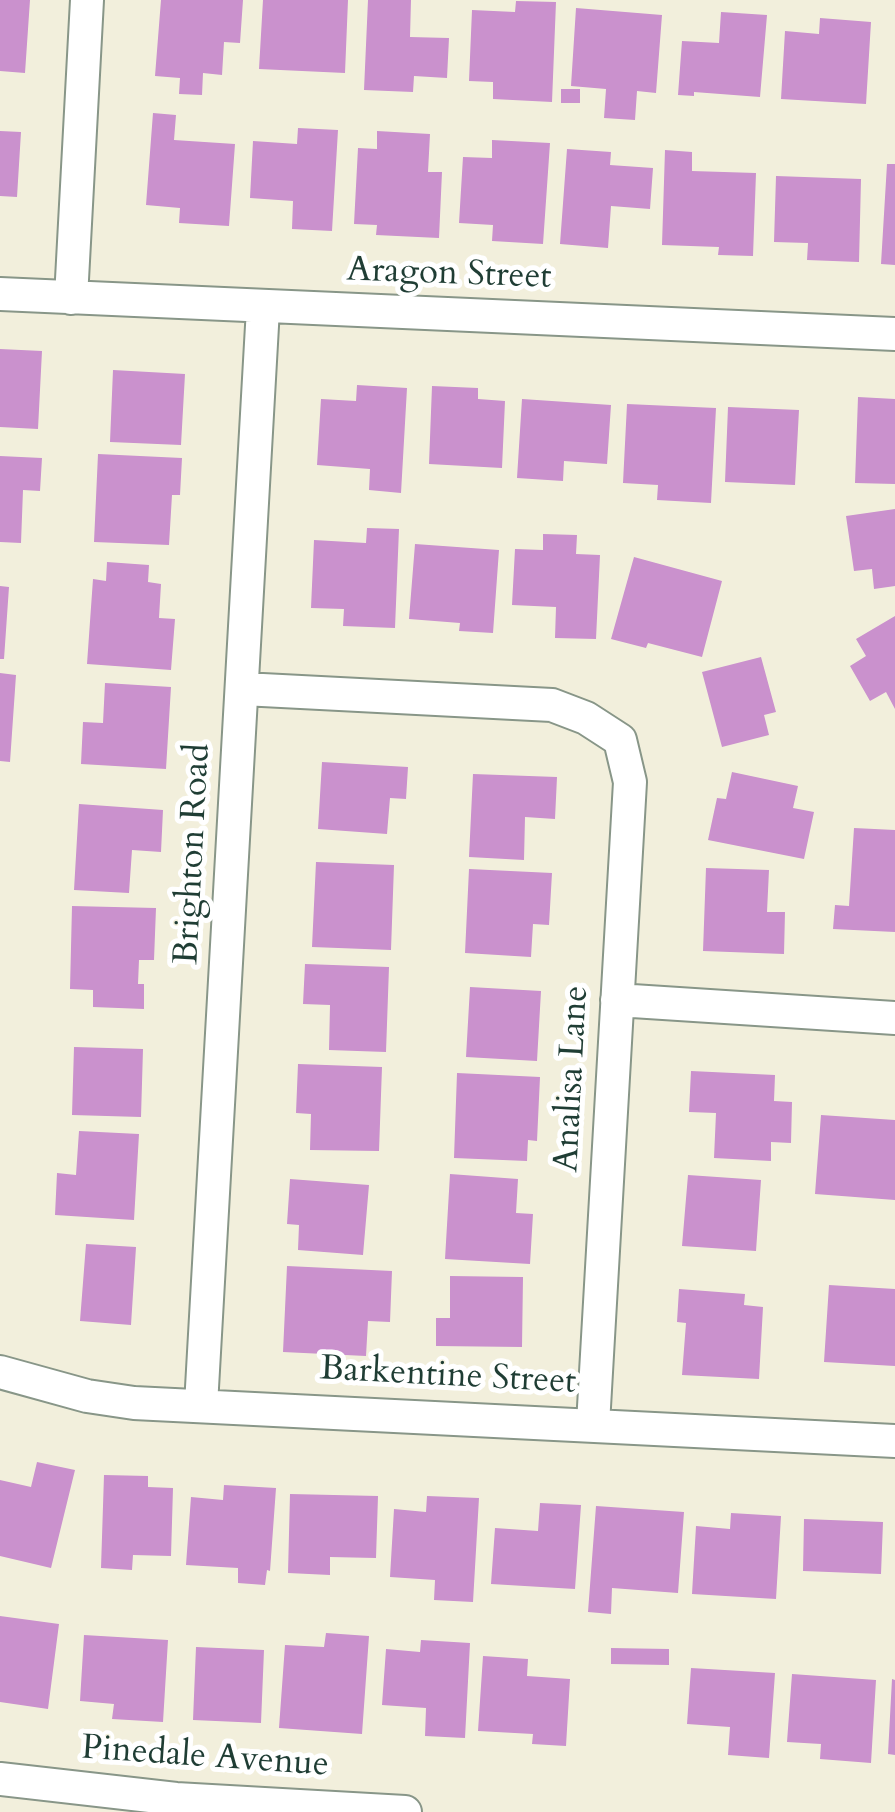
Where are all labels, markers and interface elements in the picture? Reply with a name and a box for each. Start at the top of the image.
street label: Aragon Street [346,250,552,300]
street label: Brighton Road [167,742,221,966]
street label: Analisa Lane [547,985,599,1173]
street label: Barkentine Street [319,1349,577,1405]
street label: Pinedale Avenue [80,1728,330,1788]

